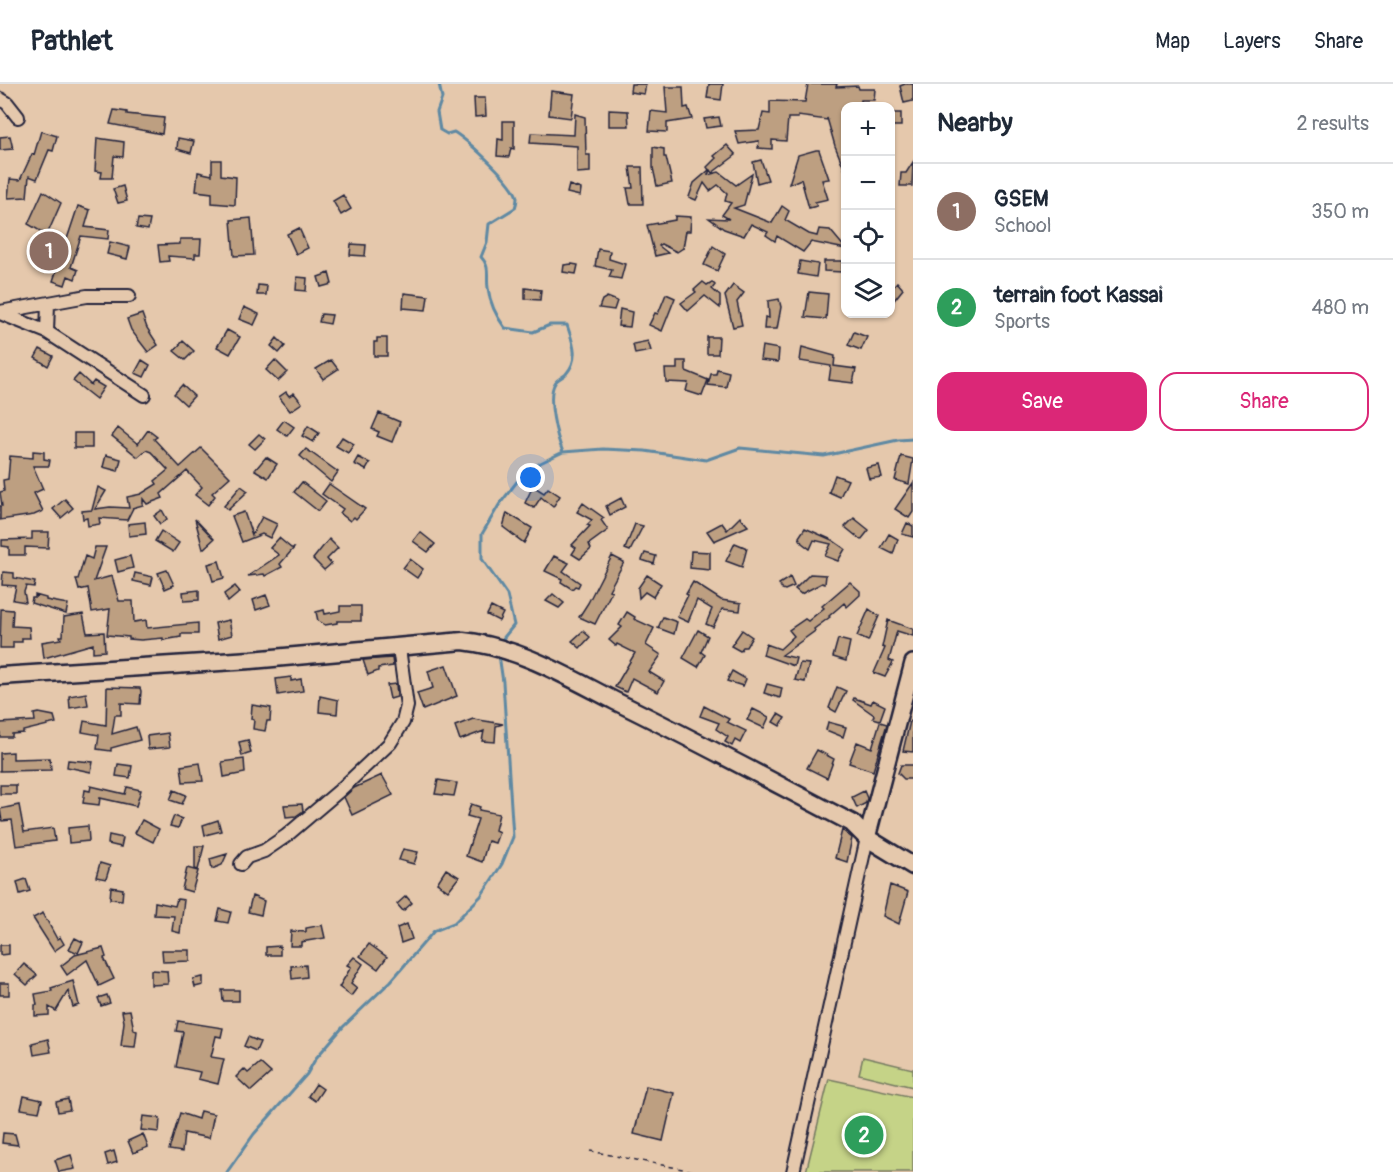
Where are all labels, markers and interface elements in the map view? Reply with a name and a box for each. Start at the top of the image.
text: Pathlet [30,24,113,59]
text: Map [1155,28,1190,55]
text: Layers [1223,28,1281,55]
text: Share [1314,28,1363,55]
map controls [841,102,895,318]
button: + [841,102,895,156]
text: Nearby [937,107,1013,139]
text: 2 results [1297,111,1369,136]
button: − [841,156,895,210]
text: GSEM [994,185,1049,213]
text: 1 [953,199,960,224]
text: 350 m [1311,199,1369,224]
button: locate [841,210,895,264]
text: School [994,213,1051,238]
pin: 1 [29,228,68,274]
button: layers [841,264,895,318]
text: terrain foot Kassai [994,281,1163,309]
text: 2 [951,295,962,320]
text: 480 m [1312,295,1369,320]
text: Sports [994,309,1050,334]
button: Save [937,372,1147,431]
button: Share [1159,372,1369,431]
your location [516,463,545,492]
pin: 2 [844,1112,884,1158]

